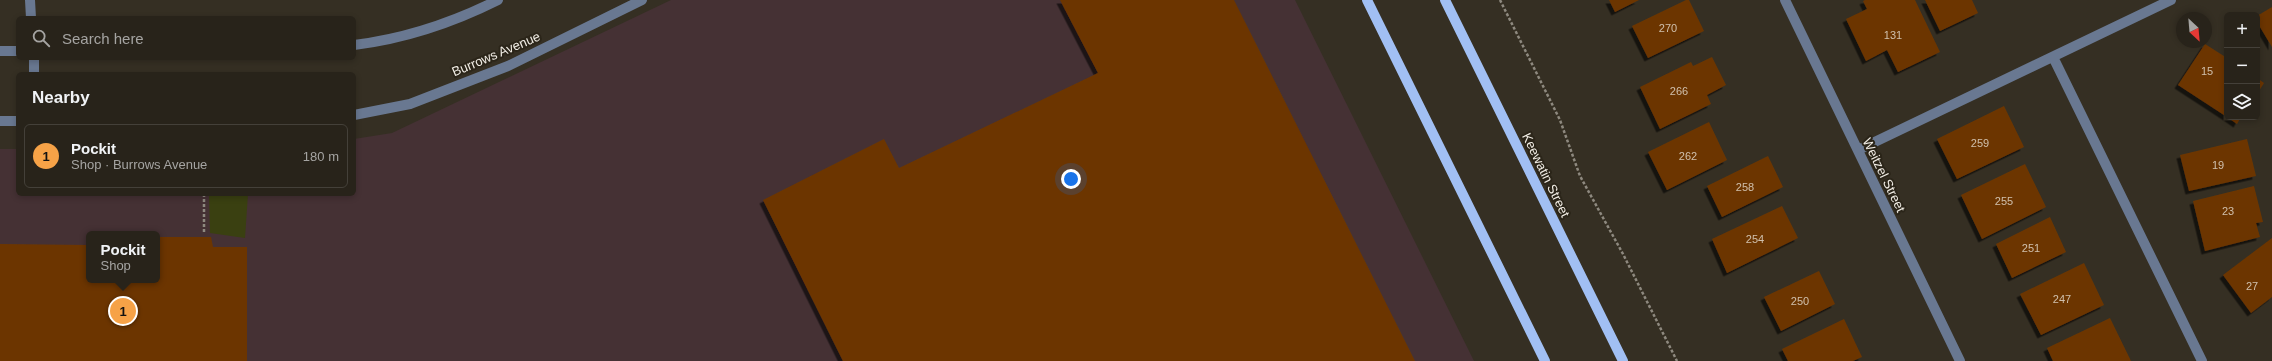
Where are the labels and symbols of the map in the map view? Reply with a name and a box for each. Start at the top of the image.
north arrow [2176,12,2212,48]
house number: 270 [1659,22,1677,34]
street label: Burrows Avenue [450,29,542,79]
house number: 131 [1884,29,1902,41]
house number: 15 [2201,65,2213,77]
house number: 266 [1670,85,1688,97]
street label: Keewatin Street [1519,130,1573,220]
street label: Weitzel Street [1860,135,1909,215]
house number: 259 [1971,137,1989,149]
house number: 262 [1679,150,1697,162]
house number: 19 [2212,159,2224,171]
your location [1061,169,1081,189]
house number: 258 [1736,181,1754,193]
house number: 255 [1995,195,2013,207]
house number: 23 [2222,205,2234,217]
house number: 254 [1746,233,1764,245]
house number: 251 [2022,242,2040,254]
house number: 27 [2246,280,2258,292]
house number: 247 [2053,293,2071,305]
house number: 250 [1791,295,1809,307]
pin: 1 [110,296,136,326]

